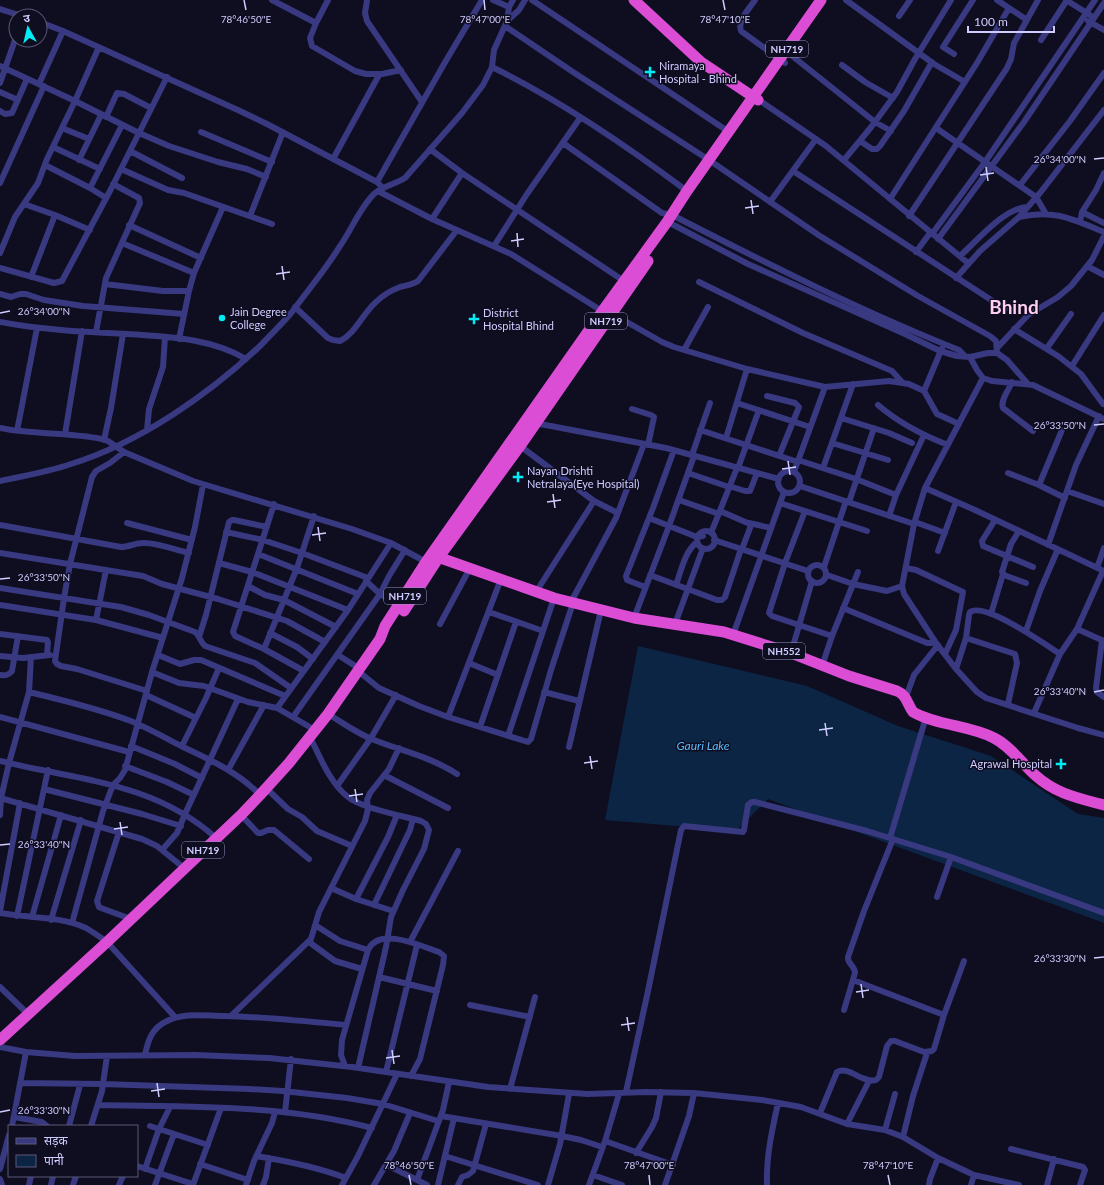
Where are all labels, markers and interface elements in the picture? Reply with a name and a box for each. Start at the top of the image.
north arrow [8,8,48,48]
scale bar [968,8,1054,34]
text: उ [22,11,31,24]
text: 78°46'50"E [221,13,271,25]
text: 78°47'00"E [460,13,510,25]
text: 78°47'10"E [700,13,750,25]
text: 100 m [974,14,1008,29]
road number: NH719 [766,41,808,57]
place label: Niramaya Hospital - Bhind [659,59,737,85]
marker: Niramaya Hospital - Bhind [644,66,656,78]
text: 26°34'00"N [1034,153,1086,165]
district label: Bhind [989,295,1039,318]
text: 26°34'00"N [18,305,70,317]
place label: Jain Degree College [230,305,287,331]
place label: District Hospital Bhind [483,306,554,332]
marker: Jain Degree College [217,313,227,323]
marker: District Hospital Bhind [468,313,480,325]
road number: NH719 [585,313,627,329]
text: 26°33'50"N [1034,419,1086,431]
place label: Nayan Drishti Netralaya(Eye Hospital) [527,464,640,490]
marker: Nayan Drishti Netralaya(Eye Hospital) [512,471,524,483]
text: 26°33'50"N [18,571,70,583]
road number: NH719 [384,588,426,604]
road number: NH552 [763,643,805,659]
text: 26°33'40"N [1034,685,1086,697]
water label: Gauri Lake [677,738,730,753]
place label: Agrawal Hospital [970,757,1052,770]
marker: Agrawal Hospital [1055,758,1067,770]
text: 26°33'40"N [18,838,70,850]
road number: NH719 [182,842,224,858]
text: 26°33'30"N [1034,952,1086,964]
text: 26°33'30"N [18,1104,70,1116]
legend [8,1125,138,1177]
text: सड़क [44,1133,69,1148]
text: पानी [44,1153,65,1168]
text: 78°46'50"E [384,1159,434,1171]
text: 78°47'00"E [624,1159,674,1171]
text: 78°47'10"E [863,1159,913,1171]

